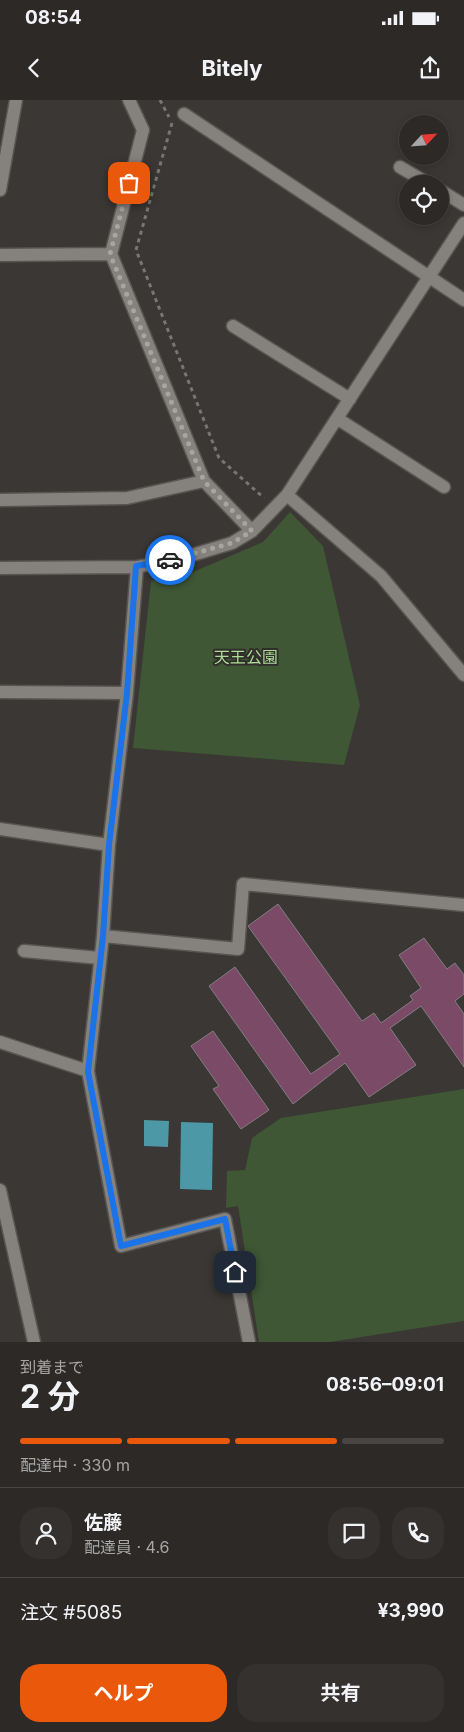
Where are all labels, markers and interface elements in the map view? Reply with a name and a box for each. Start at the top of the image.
text: 08:54 [25,6,82,29]
icon: back [20,54,48,82]
icon: share [416,54,444,82]
text: Bitely [202,55,262,81]
north arrow [399,115,449,165]
map controls [399,115,449,225]
pin [108,162,150,204]
icon: bag [115,169,143,197]
button: locate [399,175,449,225]
courier [145,535,195,585]
icon: car [156,546,184,574]
park label: 天王公園 [214,647,278,667]
pin [214,1251,256,1293]
icon: home [221,1258,249,1286]
text: 到着まで [20,1357,84,1377]
text: 08:56–09:01 [326,1373,444,1396]
text: 2 分 [20,1377,80,1416]
text: 配達中 · 330 m [20,1455,130,1475]
button: person [20,1507,72,1559]
button: chat [328,1507,380,1559]
button: phone [392,1507,444,1559]
text: 佐藤 [84,1511,122,1534]
text: 配達員 · 4.6 [84,1537,170,1557]
text: ¥3,990 [378,1599,444,1622]
text: 注文 #5085 [20,1601,122,1624]
button: ヘルプ [20,1664,227,1722]
button: 共有 [237,1664,444,1722]

